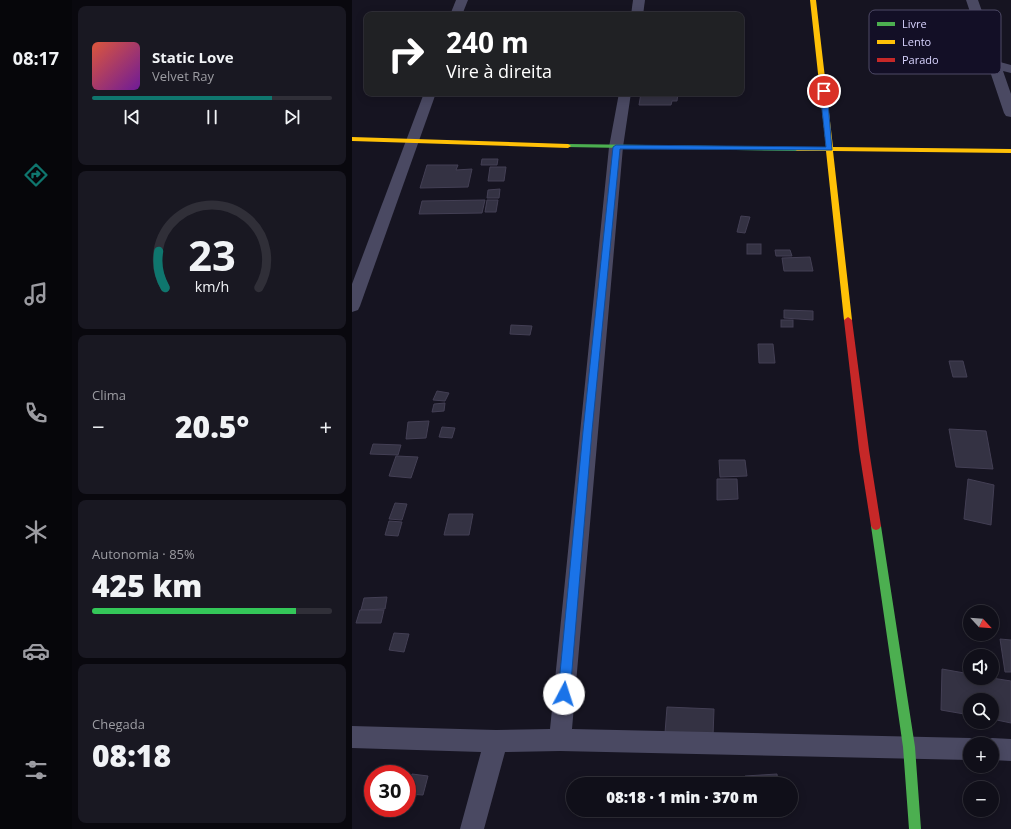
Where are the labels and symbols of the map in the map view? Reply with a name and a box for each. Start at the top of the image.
legend [869,10,1001,74]
text: Livre [902,16,927,31]
text: Lento [902,34,932,49]
text: Parado [902,52,939,67]
pin [807,74,841,108]
north arrow [963,605,999,641]
position arrow [543,673,585,715]
speed limit sign: 30 [364,765,416,817]

